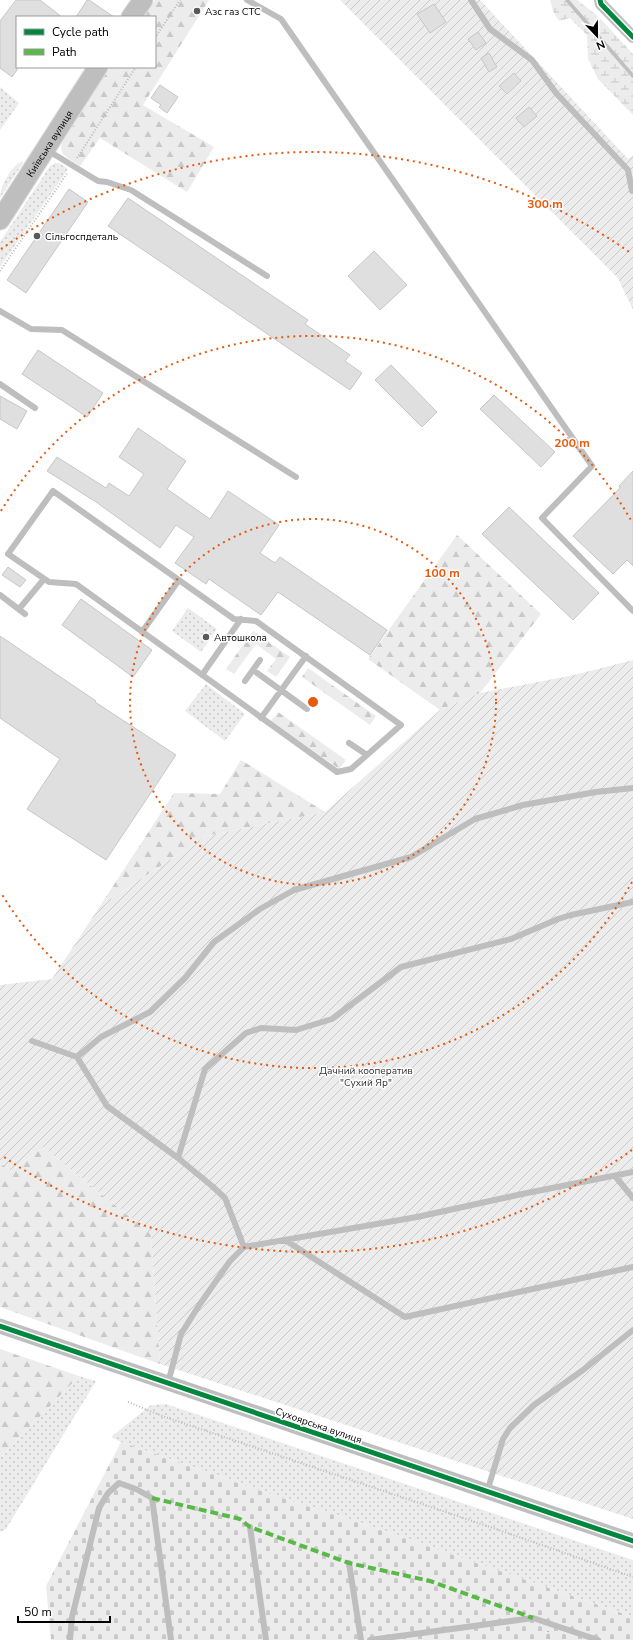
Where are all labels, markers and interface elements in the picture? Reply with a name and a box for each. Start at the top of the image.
place label: Азс газ СТС [205,5,261,19]
marker: Азс газ СТС [192,6,202,16]
legend [16,16,156,68]
north arrow [577,16,617,56]
text: Cycle path [52,24,109,40]
text: N [594,36,607,53]
text: Path [52,44,77,60]
street label: Київська вулиця [23,108,77,180]
text: 300 m [527,196,563,212]
place label: Сільгоспдеталь [45,230,118,244]
marker: Сільгоспдеталь [32,231,42,241]
text: 200 m [554,435,590,451]
text: 100 m [424,565,460,581]
place label: Автошкола [214,631,267,645]
marker: Автошкола [201,632,211,642]
centre of rings [306,695,320,709]
park label: Дачний кооператив "Сухий Яр" [319,1064,413,1090]
street label: Сухоярська вулиця [274,1405,364,1447]
scale bar [18,1598,110,1624]
text: 50 m [24,1604,52,1620]

